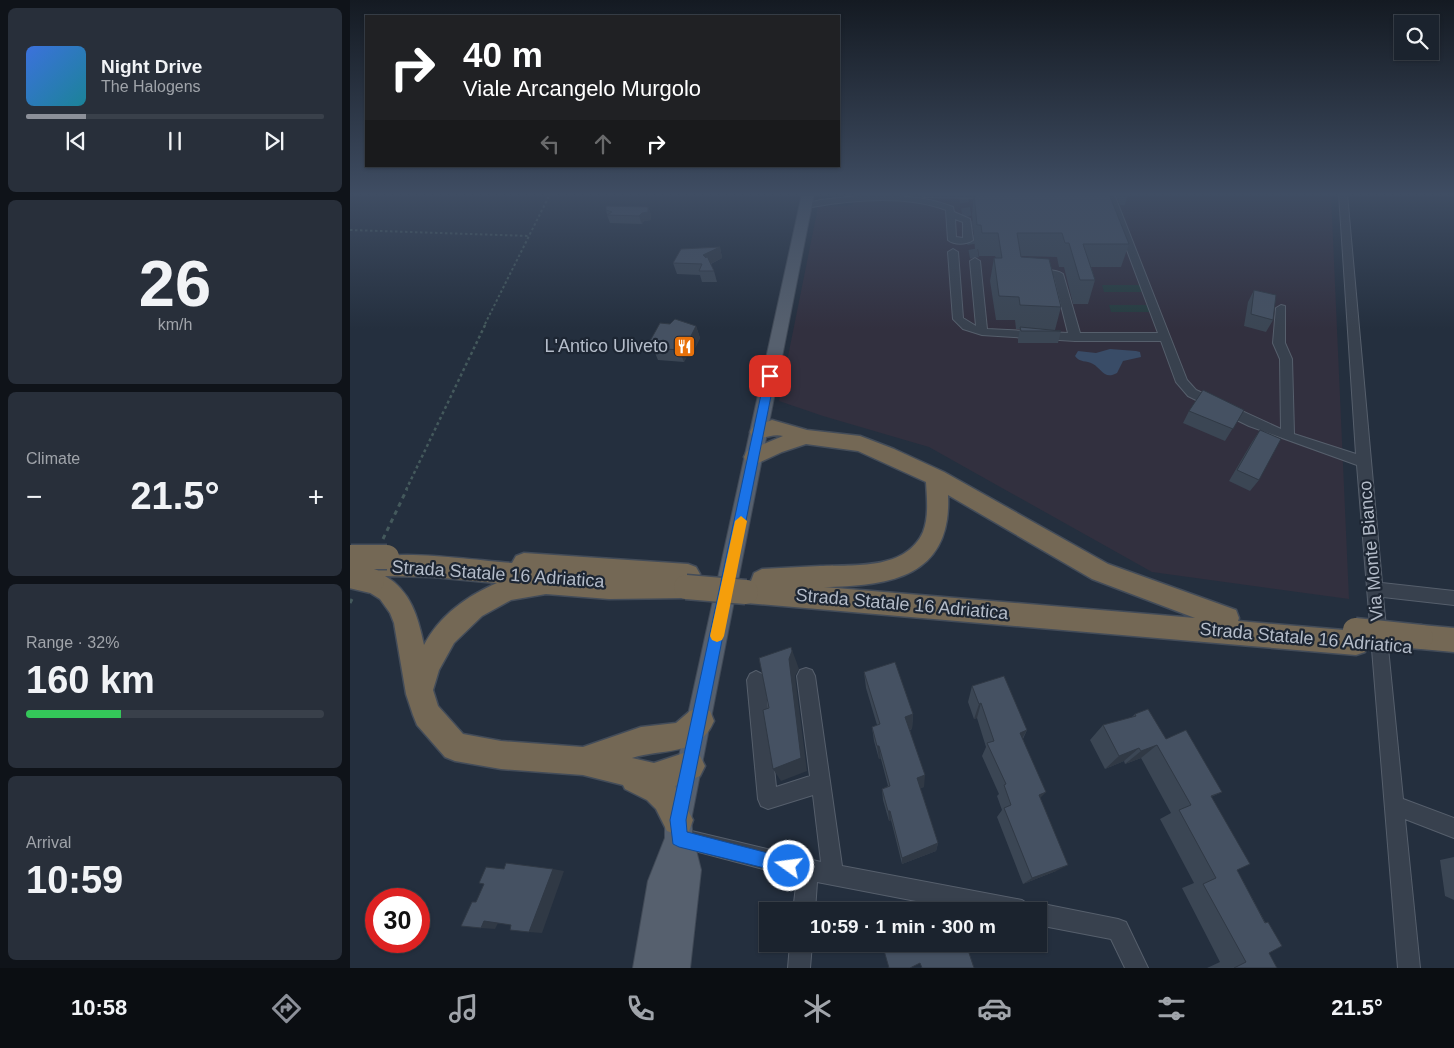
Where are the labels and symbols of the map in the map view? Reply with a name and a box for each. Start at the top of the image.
restaurant icon: L'Antico Uliveto [672,334,696,358]
place label: L'Antico Uliveto [545,336,668,356]
pin [749,355,791,397]
street label: Via Monte Bianco [1355,480,1387,622]
street label: Strada Statale 16 Adriatica [391,557,606,591]
street label: Strada Statale 16 Adriatica [795,585,1010,623]
street label: Strada Statale 16 Adriatica [1199,619,1414,657]
position arrow [762,839,814,891]
speed limit sign: 30 [365,888,430,953]

